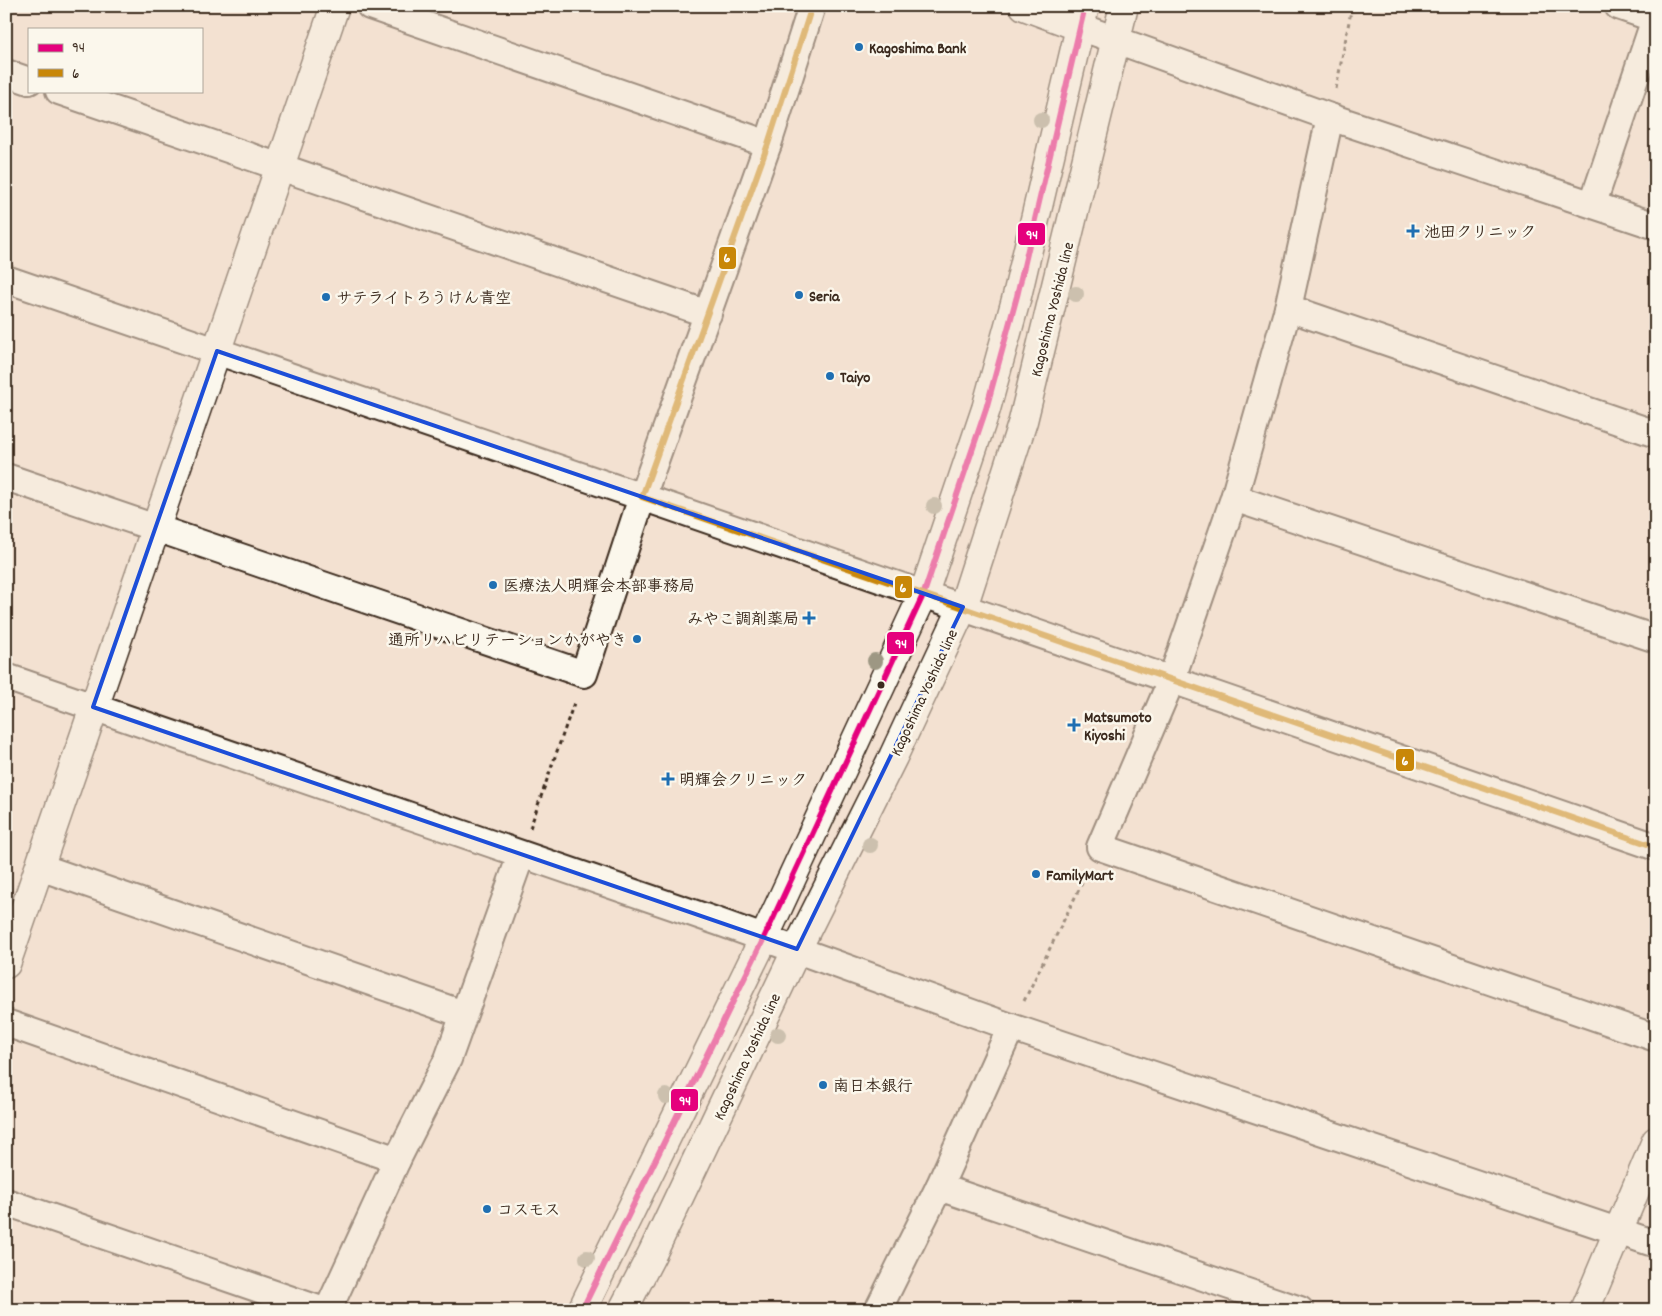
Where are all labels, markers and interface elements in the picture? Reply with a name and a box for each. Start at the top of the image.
legend [28,28,202,92]
text: 94 [72,38,85,60]
place label: Kagoshima Bank [869,38,967,61]
marker: Kagoshima Bank [853,41,865,53]
text: 6 [72,64,79,86]
line badge: 94 [1017,222,1046,246]
place label: 池田クリニック [1424,222,1536,245]
marker: 池田クリニック [1406,224,1420,238]
text: 94 [1026,226,1038,246]
street label: Kagoshima Yoshida line [1026,240,1081,379]
line badge: 6 [718,246,737,270]
text: 6 [724,249,731,269]
place label: Seria [809,286,841,309]
place label: サテライトろうけん青空 [336,288,511,311]
marker: Seria [793,289,805,301]
marker: サテライトろうけん青空 [320,291,332,303]
place label: Taiyo [840,367,870,390]
marker: Taiyo [824,370,836,382]
line badge: 6 [894,575,913,599]
place label: 医療法人明輝会本部事務局 [503,576,695,599]
marker: 医療法人明輝会本部事務局 [487,579,499,591]
text: 6 [900,579,907,599]
place label: みやこ調剤薬局 [687,609,799,632]
marker: みやこ調剤薬局 [803,612,815,624]
street label: Kagoshima Yoshida line [886,626,965,760]
place label: 通所リハビリテーションかがやき [388,630,627,653]
line badge: 94 [886,631,915,655]
marker: 通所リハビリテーションかがやき [631,633,643,645]
text: 94 [895,635,907,655]
unlabelled marker [876,680,886,690]
place label: Matsumoto Kiyoshi [1084,707,1152,748]
marker: Matsumoto Kiyoshi [1068,719,1080,731]
line badge: 6 [1395,748,1415,772]
text: 6 [1402,752,1409,772]
place label: 明輝会クリニック [679,770,807,793]
marker: 明輝会クリニック [661,772,675,786]
place label: FamilyMart [1046,865,1114,888]
marker: FamilyMart [1030,868,1042,880]
street label: Kagoshima Yoshida line [709,990,788,1124]
place label: 南日本銀行 [833,1076,913,1099]
marker: 南日本銀行 [817,1079,829,1091]
line badge: 94 [670,1088,699,1112]
text: 94 [679,1092,691,1112]
place label: コスモス [497,1200,560,1223]
marker: コスモス [481,1203,493,1215]

